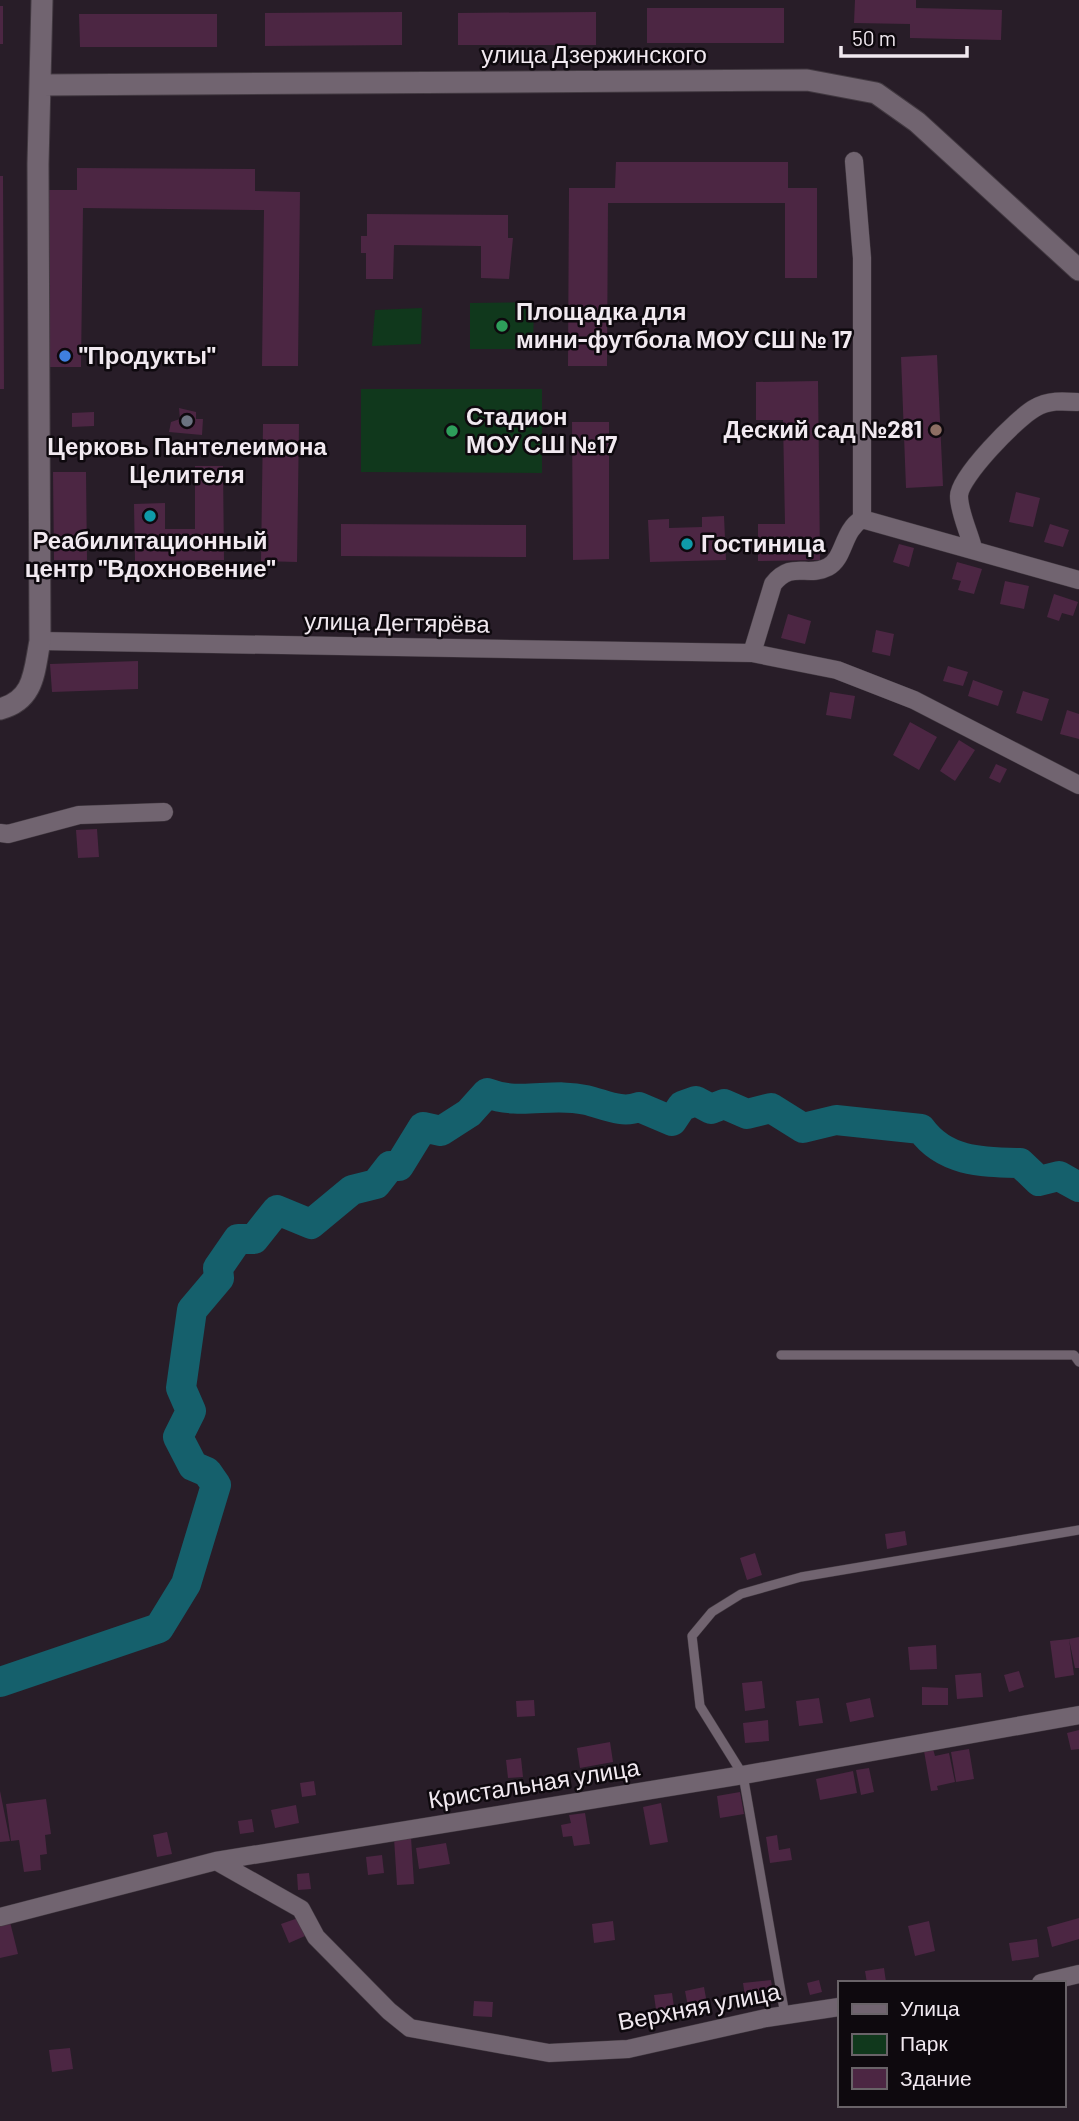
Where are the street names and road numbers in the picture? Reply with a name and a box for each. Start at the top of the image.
street label: улица Дзержинского [481,39,707,68]
street label: улица Дегтярёва [304,605,491,638]
street label: Кристальная улица [426,1751,642,1814]
street label: Верхняя улица [615,1975,783,2035]

